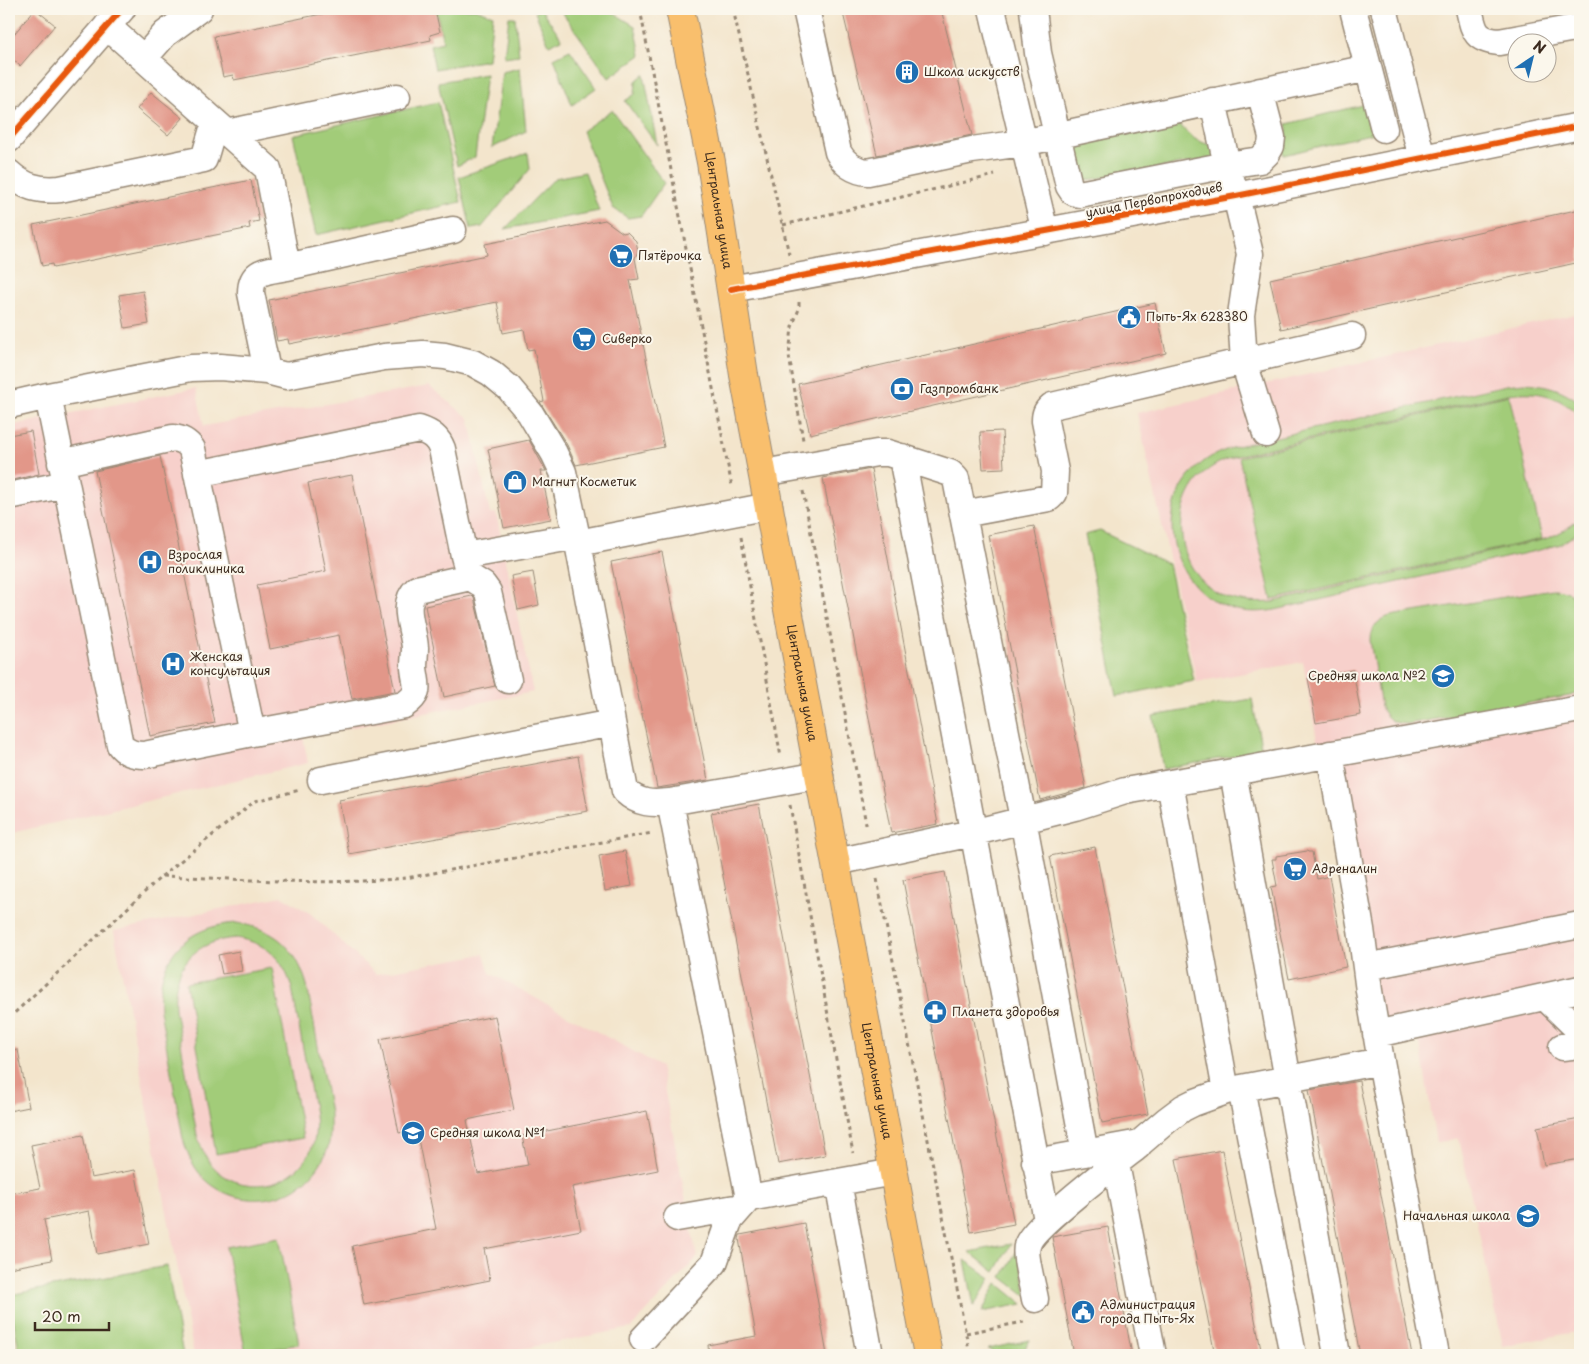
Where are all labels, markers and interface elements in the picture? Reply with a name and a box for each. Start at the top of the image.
north arrow [1506,32,1556,82]
text: N [1529,35,1550,59]
building icon: Школа искусств [894,59,920,85]
place label: Школа искусств [924,62,1020,80]
street label: Центральная улица [701,150,738,271]
street label: улица Первопроходцев [1084,177,1224,221]
supermarket icon: Пятёрочка [608,243,634,269]
place label: Пятёрочка [638,246,702,264]
public building icon: Пыть-Ях 628380 [1116,304,1142,330]
place label: Пыть-Ях 628380 [1146,307,1248,325]
supermarket icon: Сиверко [571,326,597,352]
place label: Сиверко [602,329,652,347]
bank icon: Газпромбанк [889,376,915,402]
place label: Газпромбанк [920,379,999,397]
shop icon: Магнит Косметик [502,469,528,495]
place label: Магнит Косметик [532,472,637,490]
place label: Взрослая поликлиника [168,545,245,577]
hospital icon: Взрослая поликлиника [137,549,163,575]
street label: Центральная улица [783,623,823,743]
place label: Женская консультация [190,647,271,679]
hospital icon: Женская консультация [160,651,186,677]
school or university icon: Средняя школа №2 [1430,663,1456,689]
place label: Средняя школа №2 [1308,666,1426,684]
supermarket icon: Адреналин [1282,856,1308,882]
place label: Адреналин [1312,859,1377,877]
pharmacy icon: Планета здоровья [922,999,948,1025]
place label: Планета здоровья [952,1002,1060,1020]
street label: Центральная улица [858,1021,897,1141]
school or university icon: Средняя школа №1 [400,1120,426,1146]
place label: Средняя школа №1 [430,1123,545,1141]
school or university icon: Начальная школа [1515,1203,1541,1229]
place label: Начальная школа [1403,1206,1511,1224]
place label: Администрация города Пыть-Ях [1100,1295,1195,1327]
scale bar [35,1299,109,1331]
public building icon: Администрация города Пыть-Ях [1070,1299,1096,1325]
text: 20 m [42,1304,81,1327]

